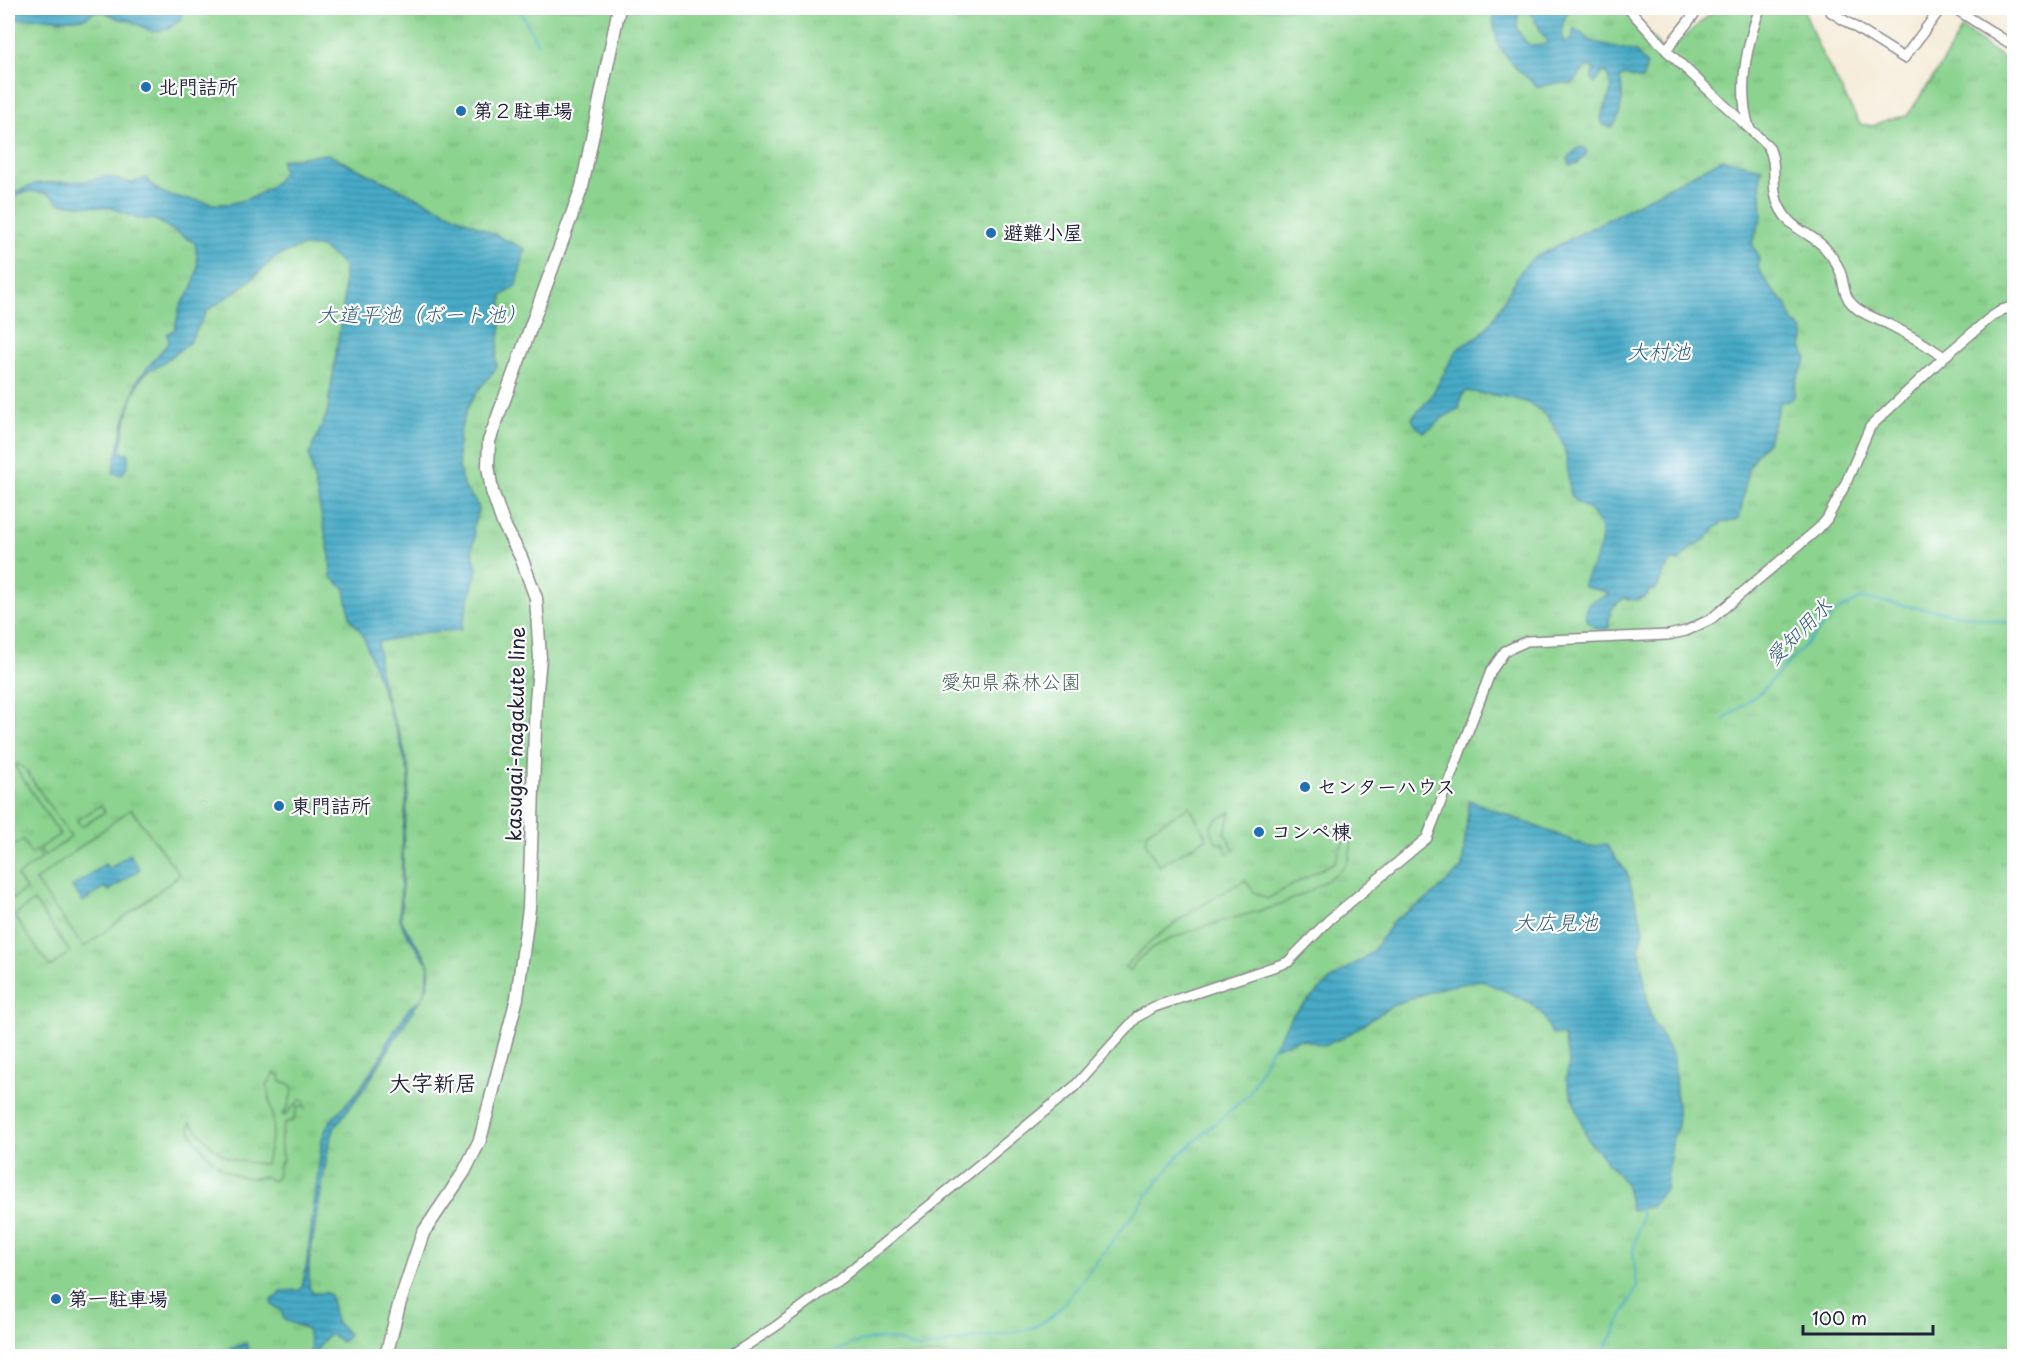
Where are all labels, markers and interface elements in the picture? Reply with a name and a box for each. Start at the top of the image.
place label: 北門詰所 [158,71,238,101]
marker: 北門詰所 [139,80,153,94]
place label: 第２駐車場 [473,95,573,125]
marker: 第２駐車場 [454,104,468,118]
place label: 避難小屋 [1003,217,1083,247]
marker: 避難小屋 [984,226,998,240]
water label: 大道平池（ボート池） [317,297,527,329]
water label: 大村池 [1628,334,1691,366]
water label: 愛知用水 [1757,590,1839,672]
street label: kasugai-nagakute line [498,626,532,842]
park label: 愛知県森林公園 [941,666,1081,696]
place label: センターハウス [1317,771,1456,801]
marker: センターハウス [1298,780,1312,794]
place label: 東門詰所 [291,790,371,820]
marker: 東門詰所 [272,799,286,813]
place label: コンペ棟 [1271,816,1352,846]
marker: コンペ棟 [1252,825,1266,839]
water label: 大広見池 [1514,905,1599,937]
district label: 大字新居 [389,1065,477,1098]
place label: 第一駐車場 [68,1283,168,1313]
marker: 第一駐車場 [49,1292,63,1306]
scale bar [1803,1298,1934,1336]
text: 100 m [1812,1304,1867,1331]

